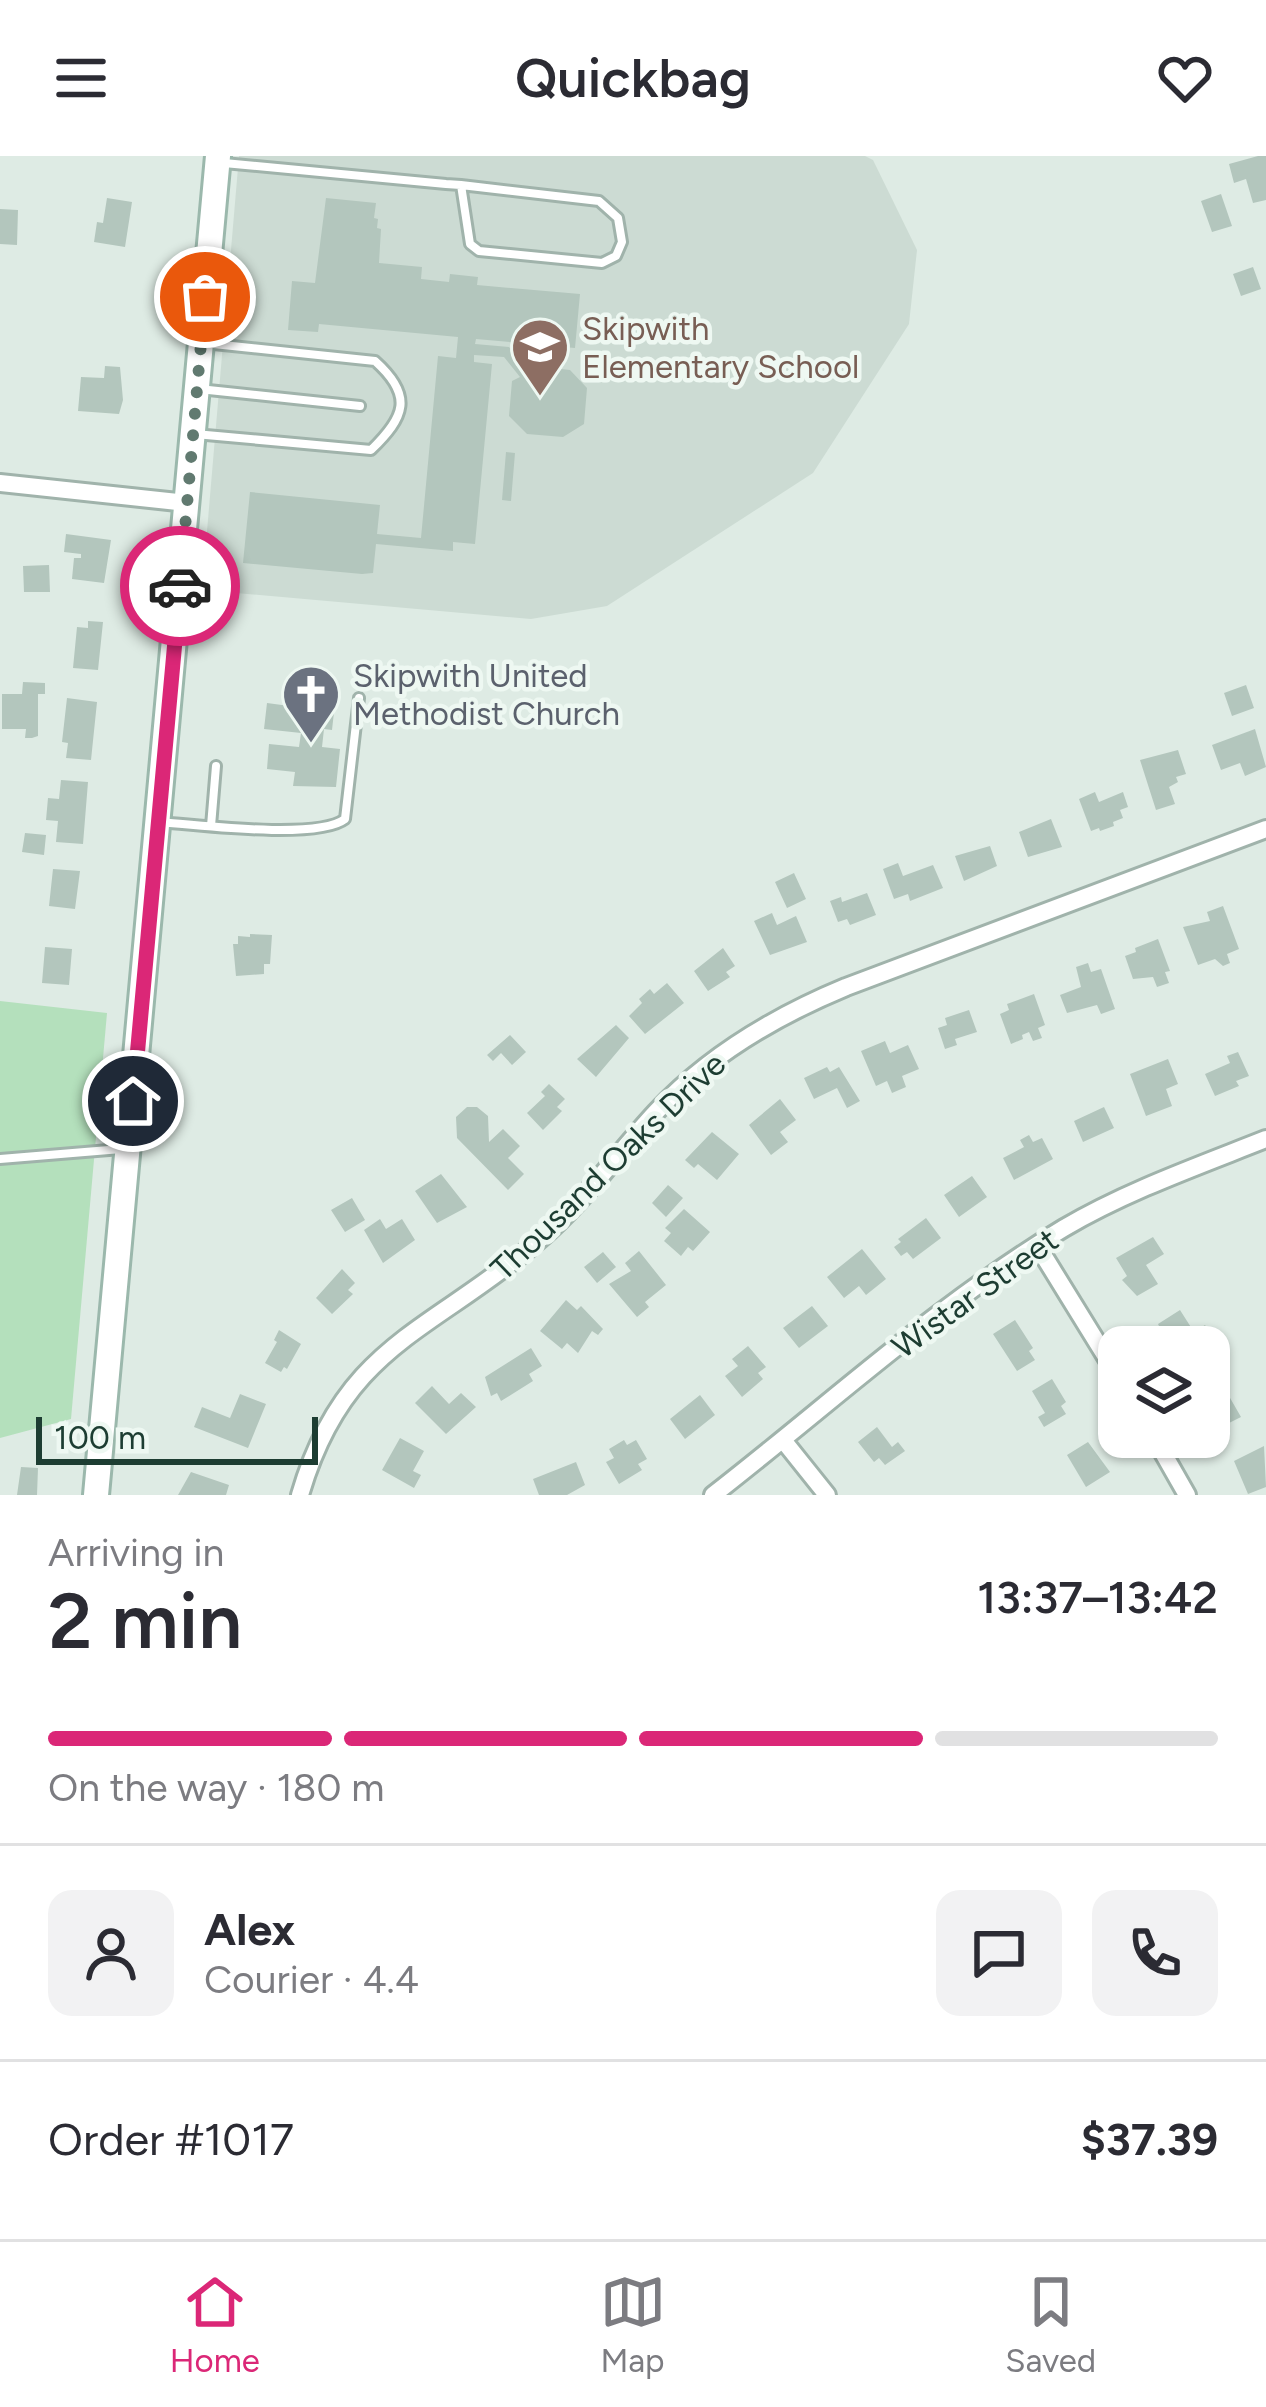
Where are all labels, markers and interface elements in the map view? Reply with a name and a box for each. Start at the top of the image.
icon: menu [48,45,114,111]
icon: heart [1152,45,1218,111]
text: Quickbag [515,46,751,111]
pin [154,246,256,348]
icon: bag [172,264,238,330]
place label: Skipwith Elementary School [582,309,859,386]
school or university icon: Skipwith Elementary School [509,316,571,398]
courier [120,526,240,646]
icon: car [147,553,213,619]
place label: Skipwith United Methodist Church [353,656,620,733]
church icon: Skipwith United Methodist Church [280,663,342,745]
street label: Thousand Oaks Drive [483,1044,733,1288]
pin [82,1050,184,1152]
icon: home [100,1068,166,1134]
street label: Wistar Street [884,1220,1066,1366]
map controls [1098,1326,1230,1458]
button: layers [1098,1326,1230,1458]
scale bar [36,1411,318,1464]
text: 100 m [54,1418,146,1457]
text: Arriving in [48,1529,224,1576]
text: 13:37–13:42 [977,1570,1218,1624]
text: 2 min [48,1574,242,1668]
text: On the way · 180 m [48,1764,384,1811]
button: person [48,1890,174,2016]
button: chat [936,1890,1062,2016]
button: phone [1092,1890,1218,2016]
text: Alex [204,1902,295,1956]
text: Courier · 4.4 [204,1956,419,2003]
text: Order #1017 [48,2112,294,2166]
text: $37.39 [1081,2112,1218,2166]
tab: Home [170,2269,260,2380]
tab: Map [600,2269,666,2380]
tab: Saved [1005,2269,1096,2380]

